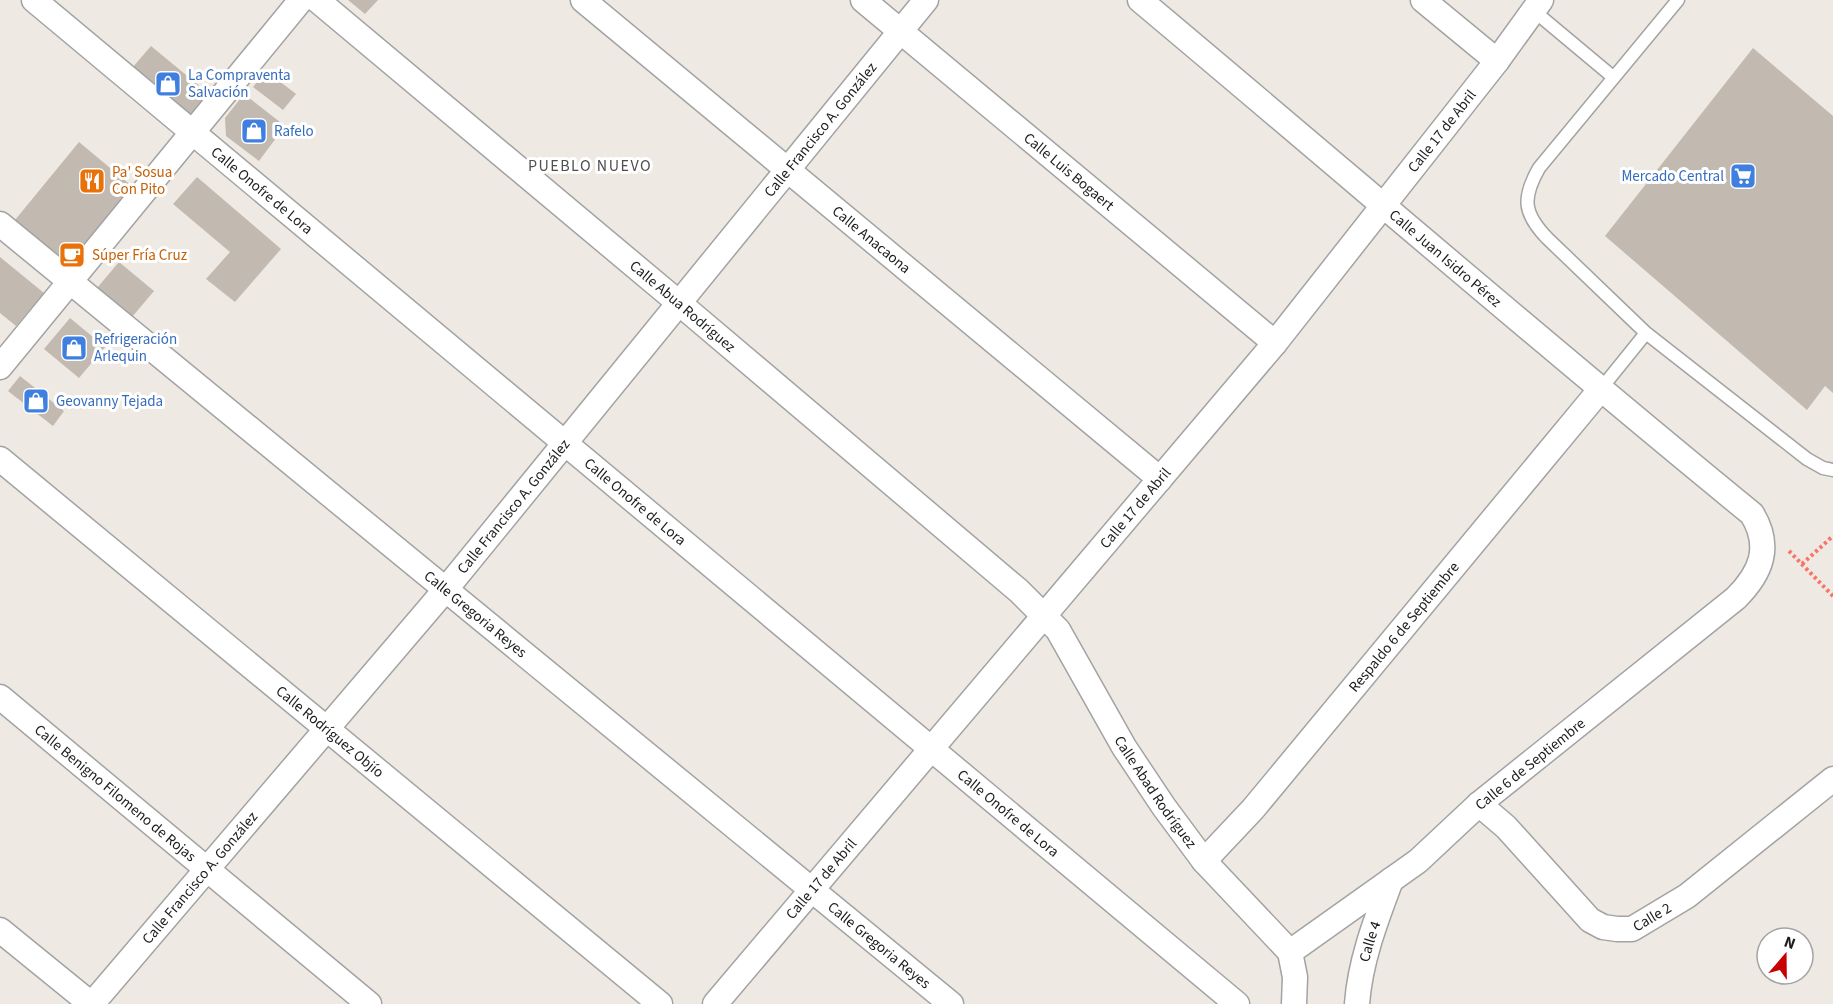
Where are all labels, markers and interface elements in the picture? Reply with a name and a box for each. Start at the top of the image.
street label: Calle Francisco A. González [759,58,882,202]
place label: La Compraventa Salvación [188,65,291,103]
shop icon: La Compraventa Salvación [153,69,183,99]
street label: Calle 17 de Abril [1403,85,1482,177]
shop icon: Rafelo [239,116,269,146]
place label: Rafelo [274,121,314,142]
street label: Calle Luis Bogaert [1019,128,1118,216]
street label: Calle Onofre de Lora [206,142,317,239]
district label: PUEBLO NUEVO [528,155,652,177]
supermarket icon: Mercado Central [1728,161,1758,191]
place label: Pa' Sosua Con Pito [112,162,172,200]
restaurant icon: Pa' Sosua Con Pito [77,166,107,196]
place label: Mercado Central [1621,166,1724,187]
street label: Calle Anacaona [827,201,915,279]
street label: Calle Juan Isidro Pérez [1384,205,1506,312]
cafe icon: Súper Fría Cruz [57,240,87,270]
place label: Súper Fría Cruz [92,245,187,266]
street label: Calle Abua Rodríguez [625,256,740,358]
place label: Refrigeración Arlequin [94,329,177,367]
shop icon: Refrigeración Arlequin [59,333,89,363]
shop icon: Geovanny Tejada [21,386,51,416]
place label: Geovanny Tejada [56,391,163,412]
street label: Calle Francisco A. González [452,435,575,579]
street label: Calle Onofre de Lora [579,453,690,551]
street label: Calle 17 de Abril [1095,463,1176,553]
street label: Respaldo 6 de Septiembre [1344,557,1464,697]
street label: Calle Gregoria Reyes [419,566,531,663]
street label: Calle Rodríguez Objío [271,681,388,783]
street label: Calle 6 de Septiembre [1471,713,1590,815]
street label: Calle Benigno Filomeno de Rojas [30,720,200,867]
street label: Calle Abad Rodríguez [1109,732,1201,853]
street label: Calle Onofre de Lora [952,765,1063,862]
street label: Calle Francisco A. González [137,807,263,949]
street label: Calle 17 de Abril [781,834,862,924]
street label: Calle Gregoria Reyes [823,897,935,994]
street label: Calle 2 [1629,898,1676,937]
street label: Calle 4 [1354,918,1386,964]
north arrow [1755,926,1815,986]
text: N [1781,931,1799,955]

